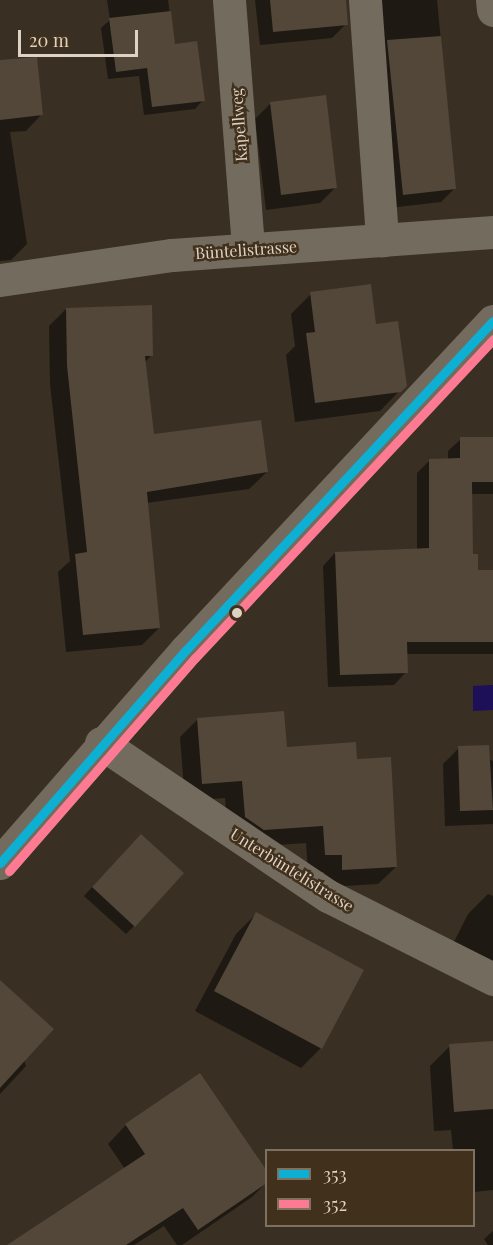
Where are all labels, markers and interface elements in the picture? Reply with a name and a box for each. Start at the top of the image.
scale bar [21,18,141,56]
text: 20 m [29,28,69,52]
street label: Kapellweg [227,88,251,162]
street label: Büntelistrasse [194,237,298,263]
unlabelled marker [231,607,243,619]
street label: Unterbüntelistrasse [227,824,357,916]
legend [265,1149,475,1227]
text: 353 [323,1162,347,1186]
text: 352 [323,1192,347,1216]

